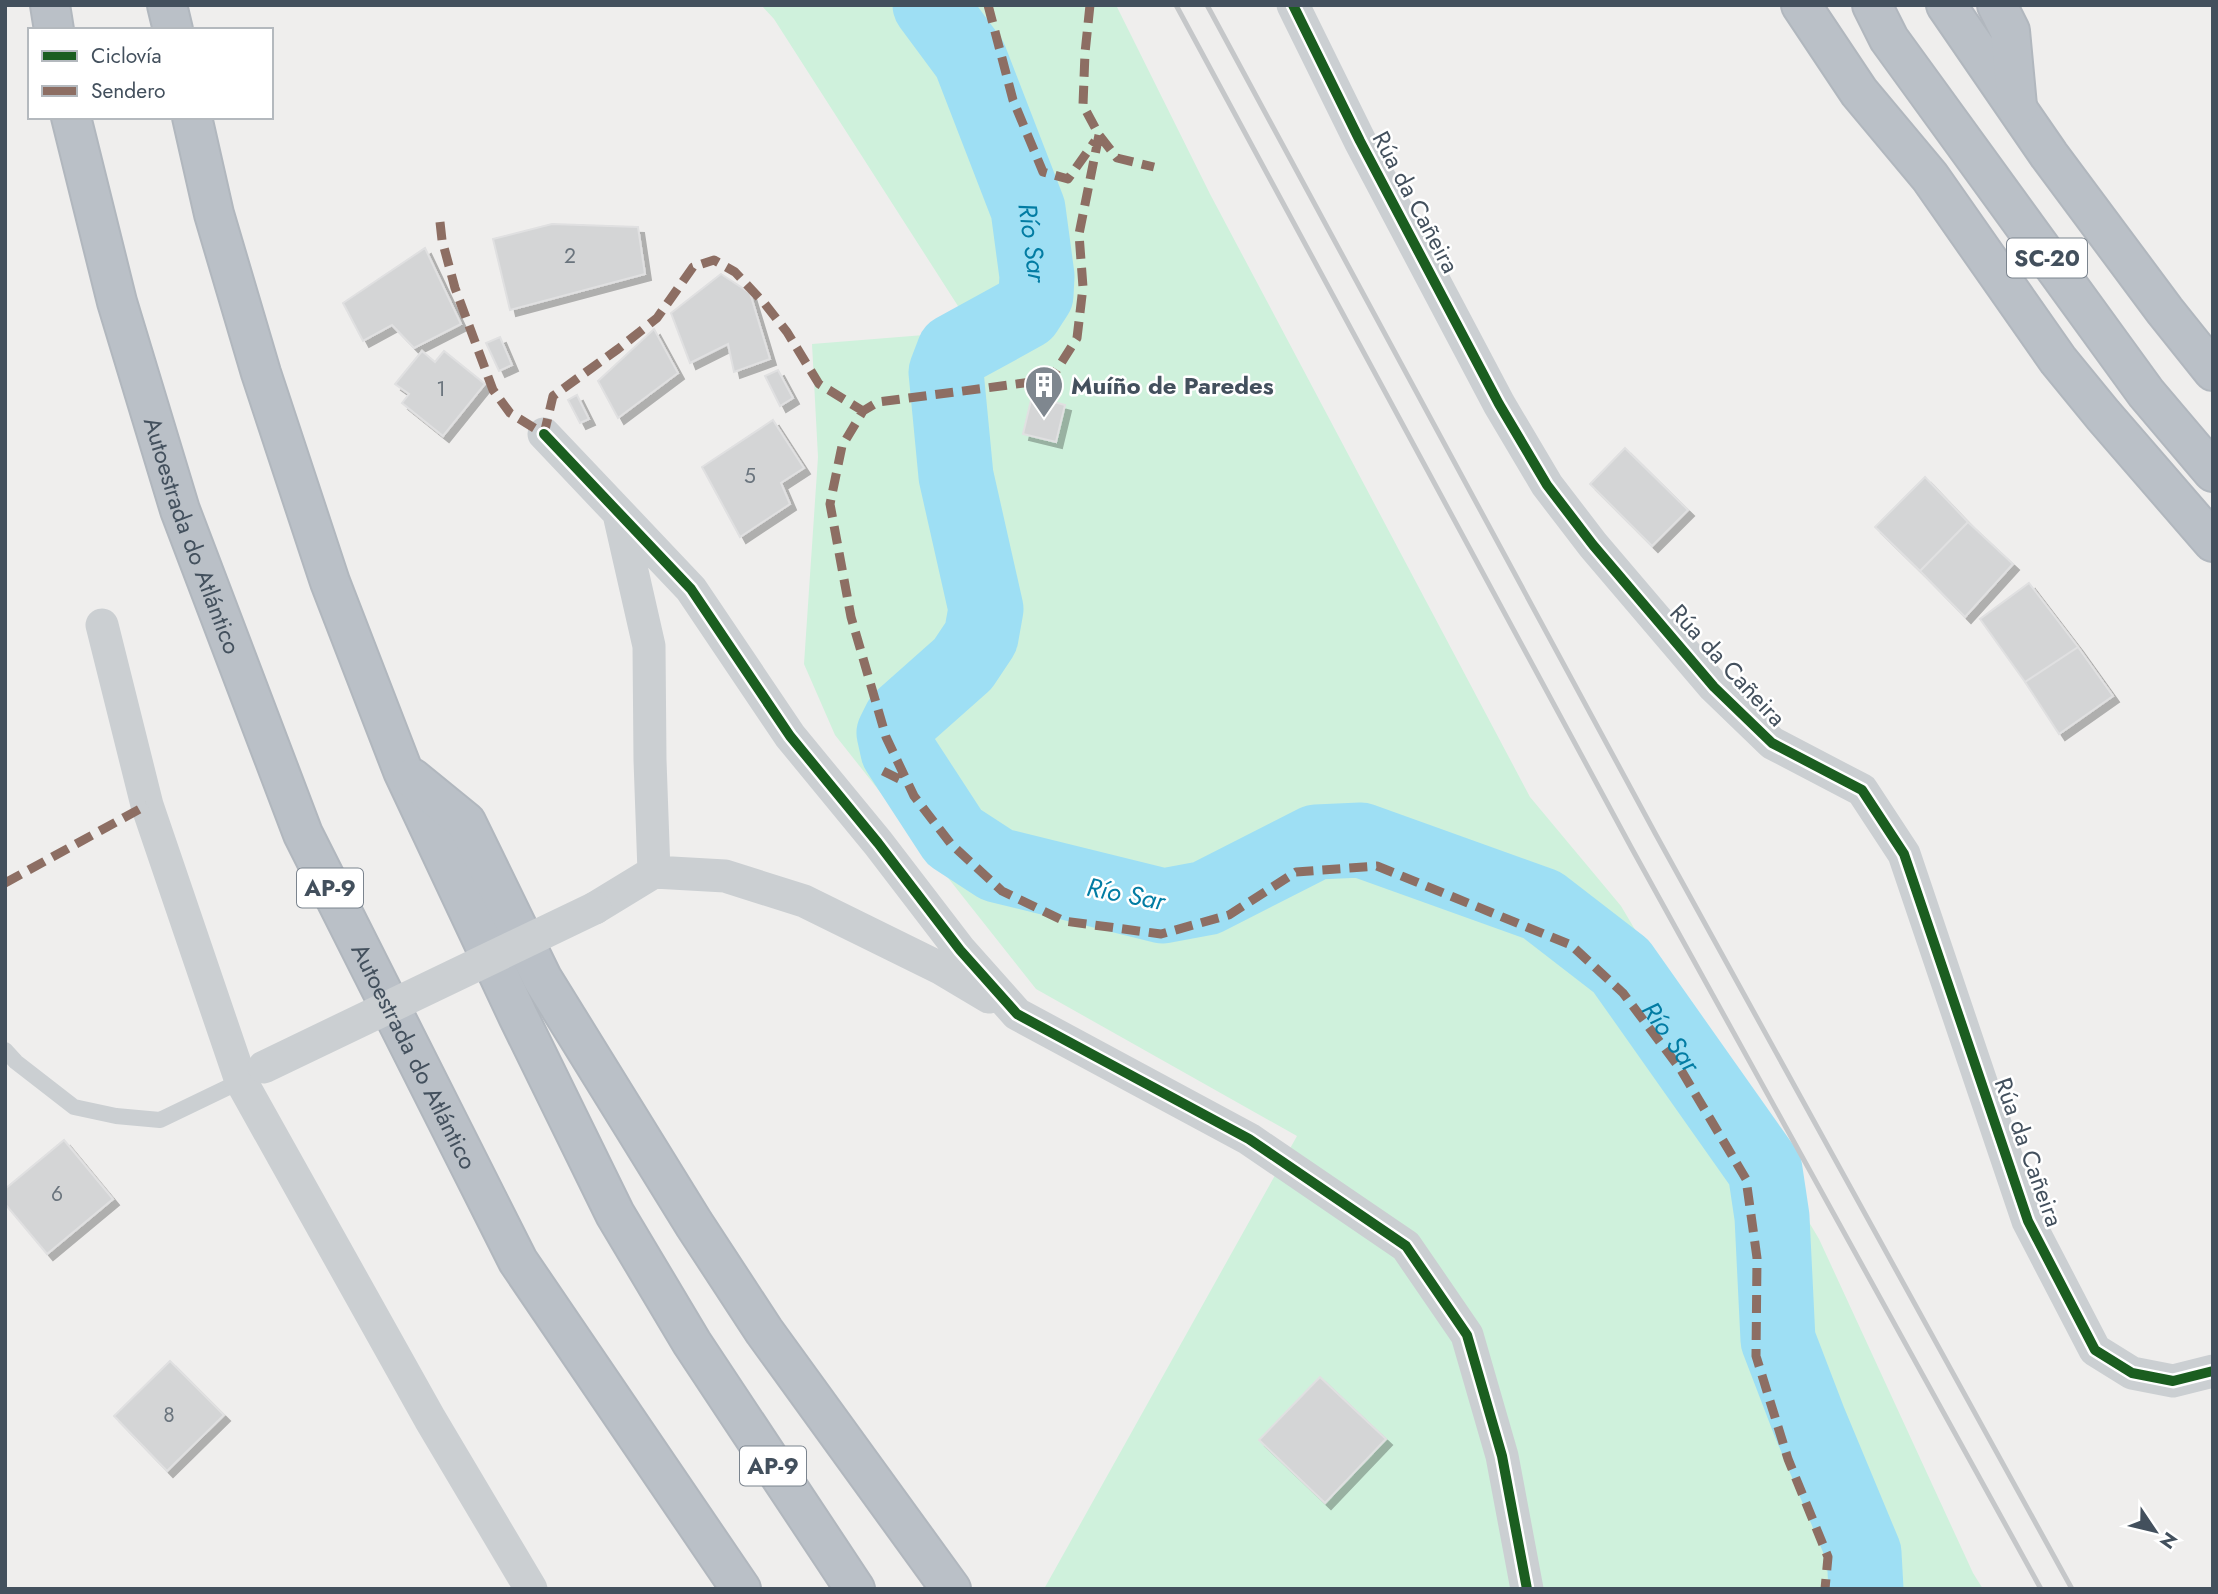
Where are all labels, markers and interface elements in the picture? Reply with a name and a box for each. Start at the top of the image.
legend [28,28,273,119]
text: Ciclovía [91,41,162,71]
text: Sendero [91,76,166,106]
street label: Rúa da Cañeira [1364,125,1468,279]
water label: Río Sar [1008,201,1056,284]
road number: SC-20 [2007,238,2087,278]
house number: 2 [564,241,576,271]
building icon: Muíño de Paredes [1023,364,1065,419]
place label: Muíño de Paredes [1071,368,1274,403]
house number: 1 [436,374,446,404]
street label: Autoestrada do Atlántico [135,413,250,659]
house number: 5 [744,461,756,491]
street label: Rúa da Cañeira [1662,596,1794,734]
road number: AP-9 [297,868,363,908]
water label: Río Sar [1084,868,1170,920]
street label: Autoestrada do Atlántico [343,937,486,1175]
water label: Río Sar [1633,993,1710,1081]
street label: Rúa da Cañeira [1986,1073,2072,1231]
house number: 6 [51,1179,63,1209]
house number: 8 [163,1400,175,1430]
road number: AP-9 [740,1446,806,1485]
north arrow [2120,1496,2190,1566]
text: N [2153,1527,2184,1554]

